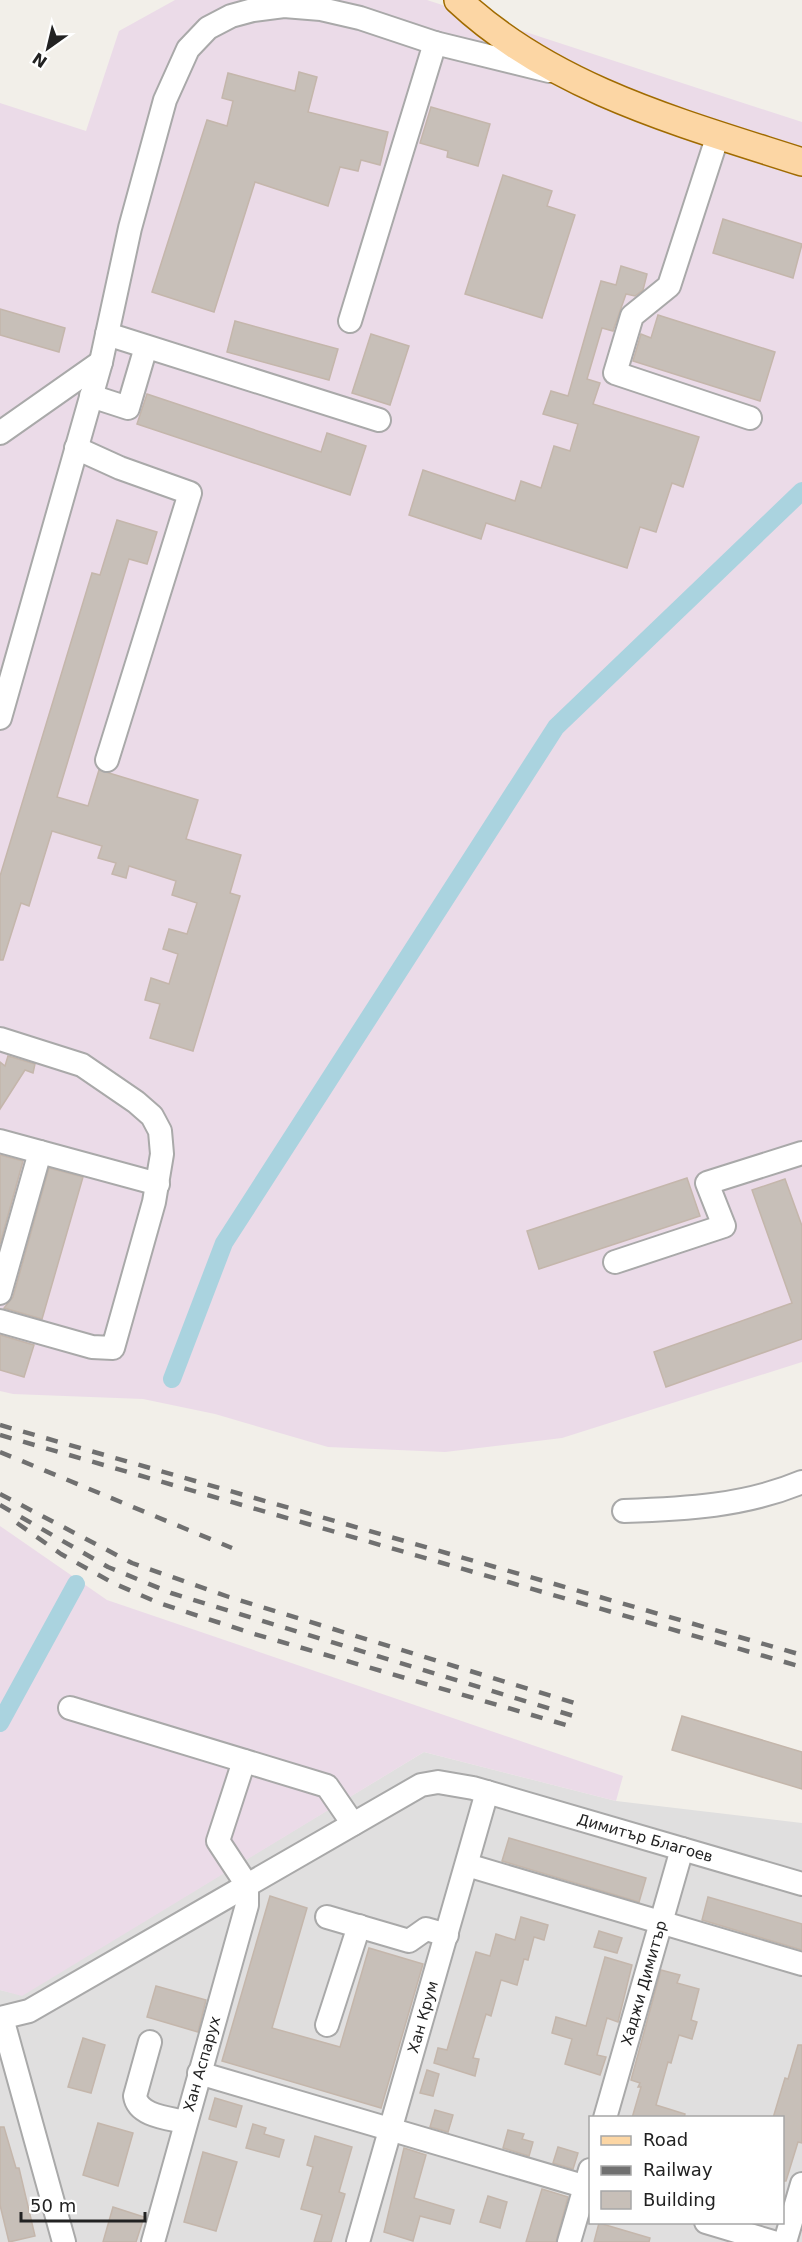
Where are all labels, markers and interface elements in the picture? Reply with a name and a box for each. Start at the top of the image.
north arrow [18,18,78,78]
text: N [29,48,51,72]
street label: Димитър Благоев [575,1810,715,1866]
street label: Хаджи Димитър [618,1918,670,2048]
street label: Хан Крум [404,1979,442,2055]
street label: Хан Аспарух [180,2014,224,2114]
legend [589,2116,784,2224]
text: Road [643,2129,688,2150]
text: Railway [643,2159,713,2180]
scale bar [21,2185,146,2223]
text: Building [643,2189,716,2210]
text: 50 m [30,2195,76,2216]

